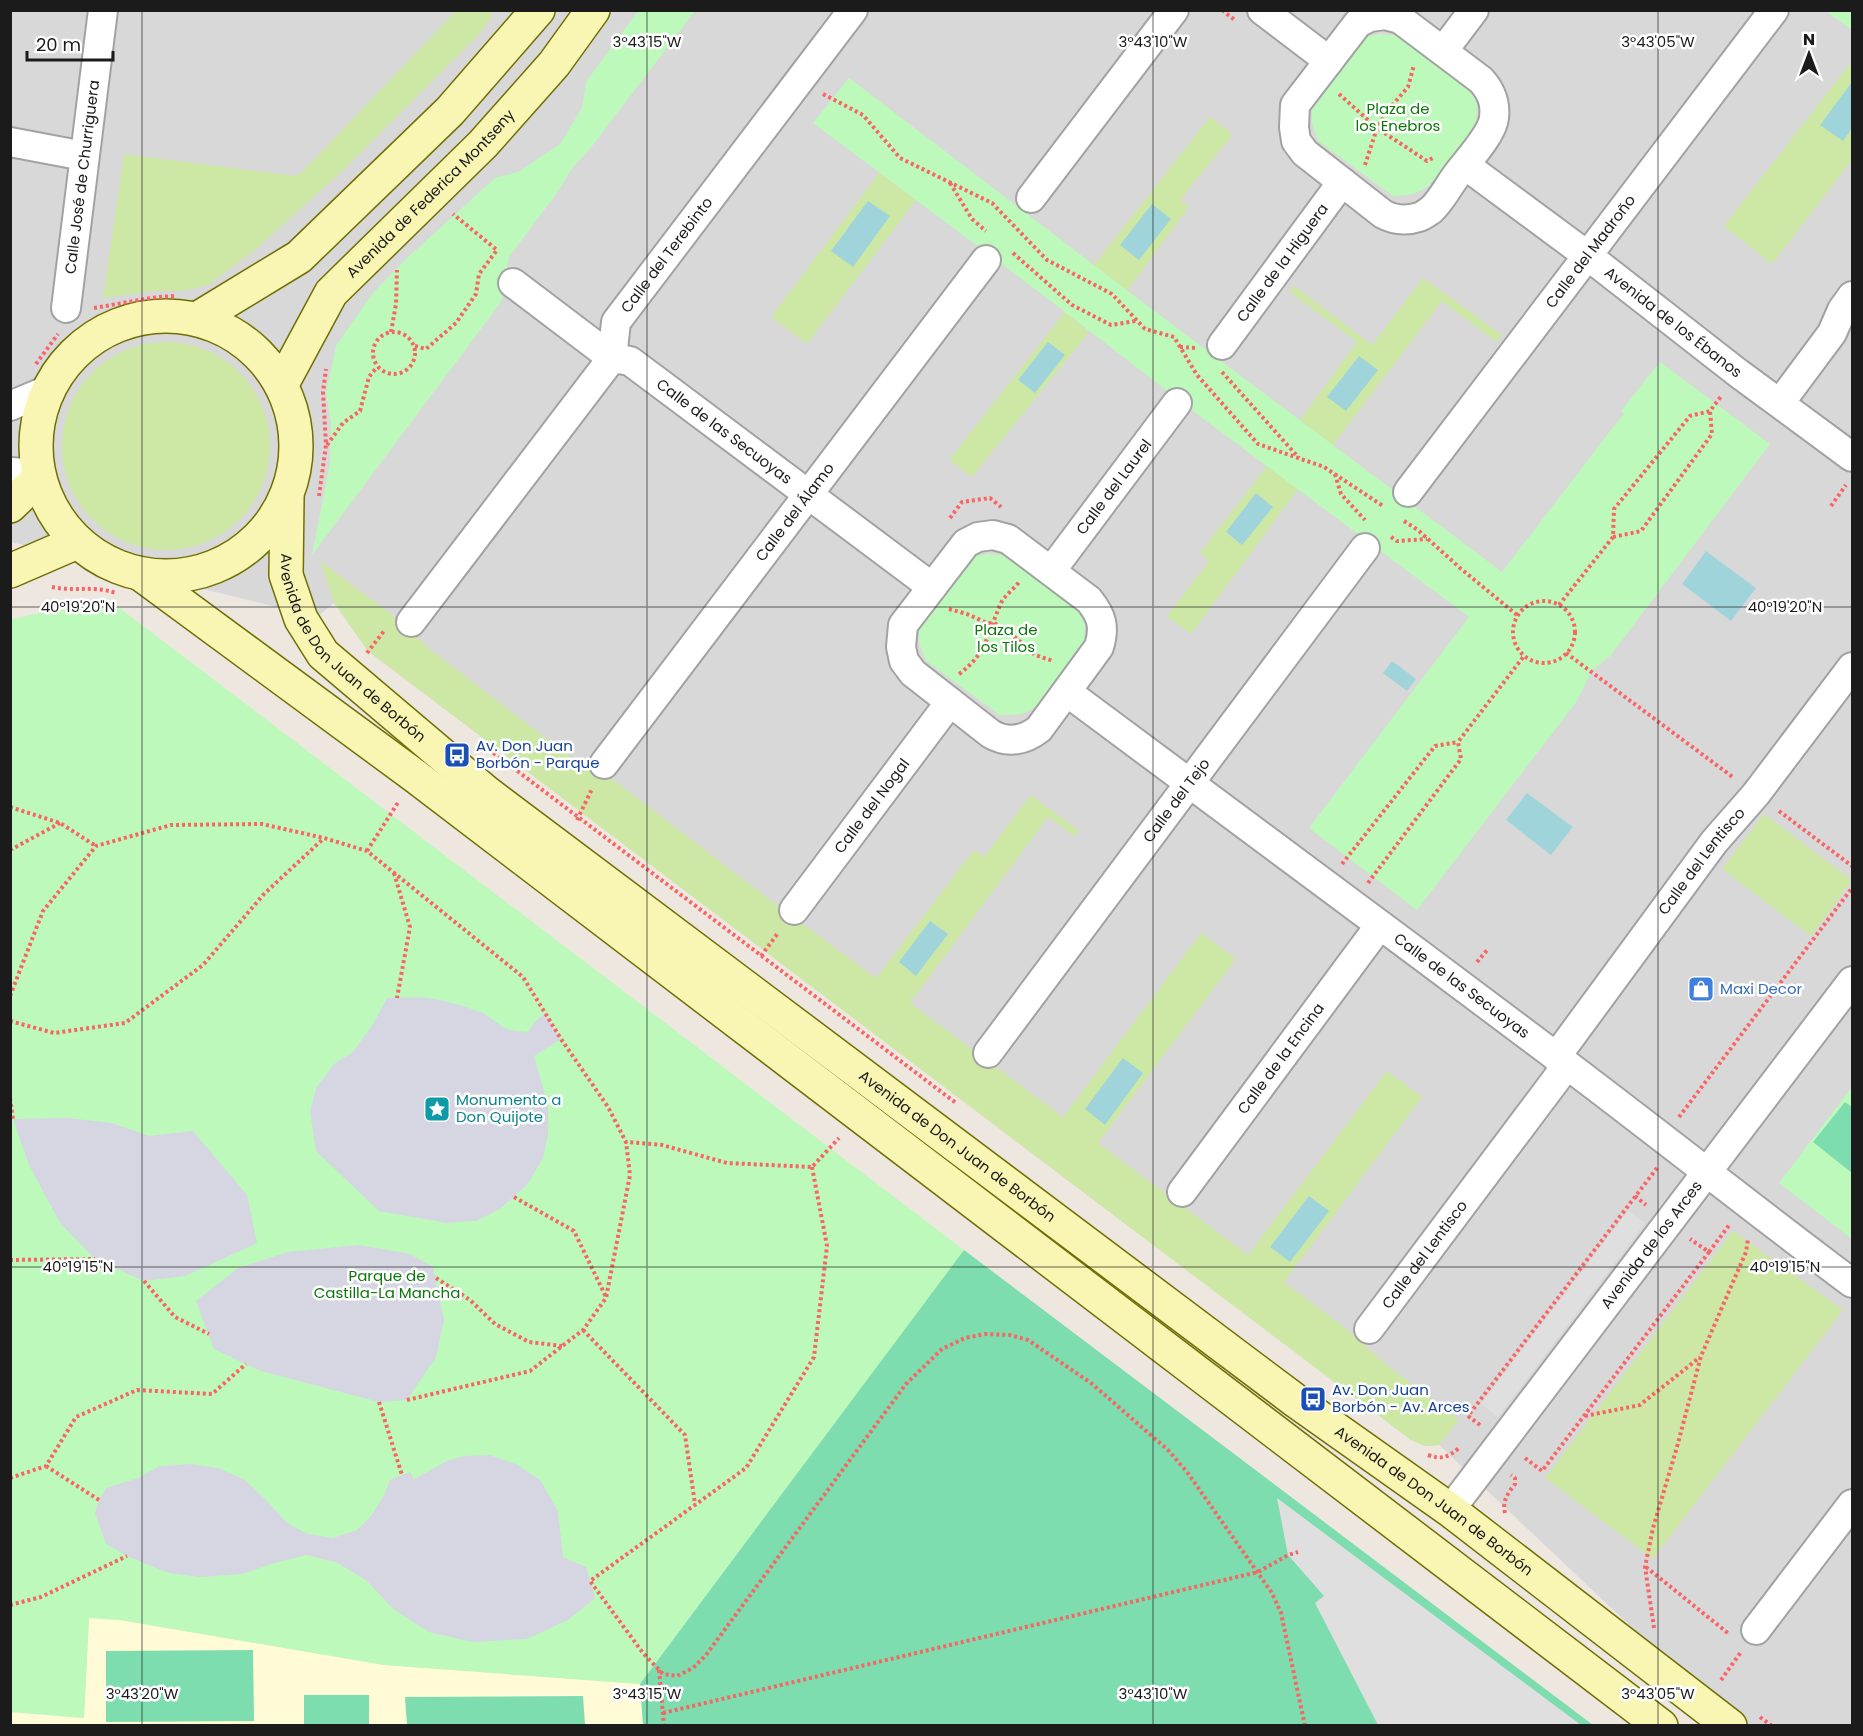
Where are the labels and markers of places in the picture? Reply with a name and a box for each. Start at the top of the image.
place label: Av. Don Juan Borbón - Parque [476,735,599,773]
bus stop icon: Av. Don Juan Borbón - Parque [442,740,472,770]
shop icon: Maxi Decor [1686,974,1716,1004]
place label: Maxi Decor [1720,978,1803,999]
place label: Monumento a Don Quijote [456,1089,561,1127]
place icon: Monumento a Don Quijote [422,1094,452,1124]
place label: Av. Don Juan Borbón - Av. Arces [1332,1379,1470,1417]
bus stop icon: Av. Don Juan Borbón - Av. Arces [1298,1384,1328,1414]

